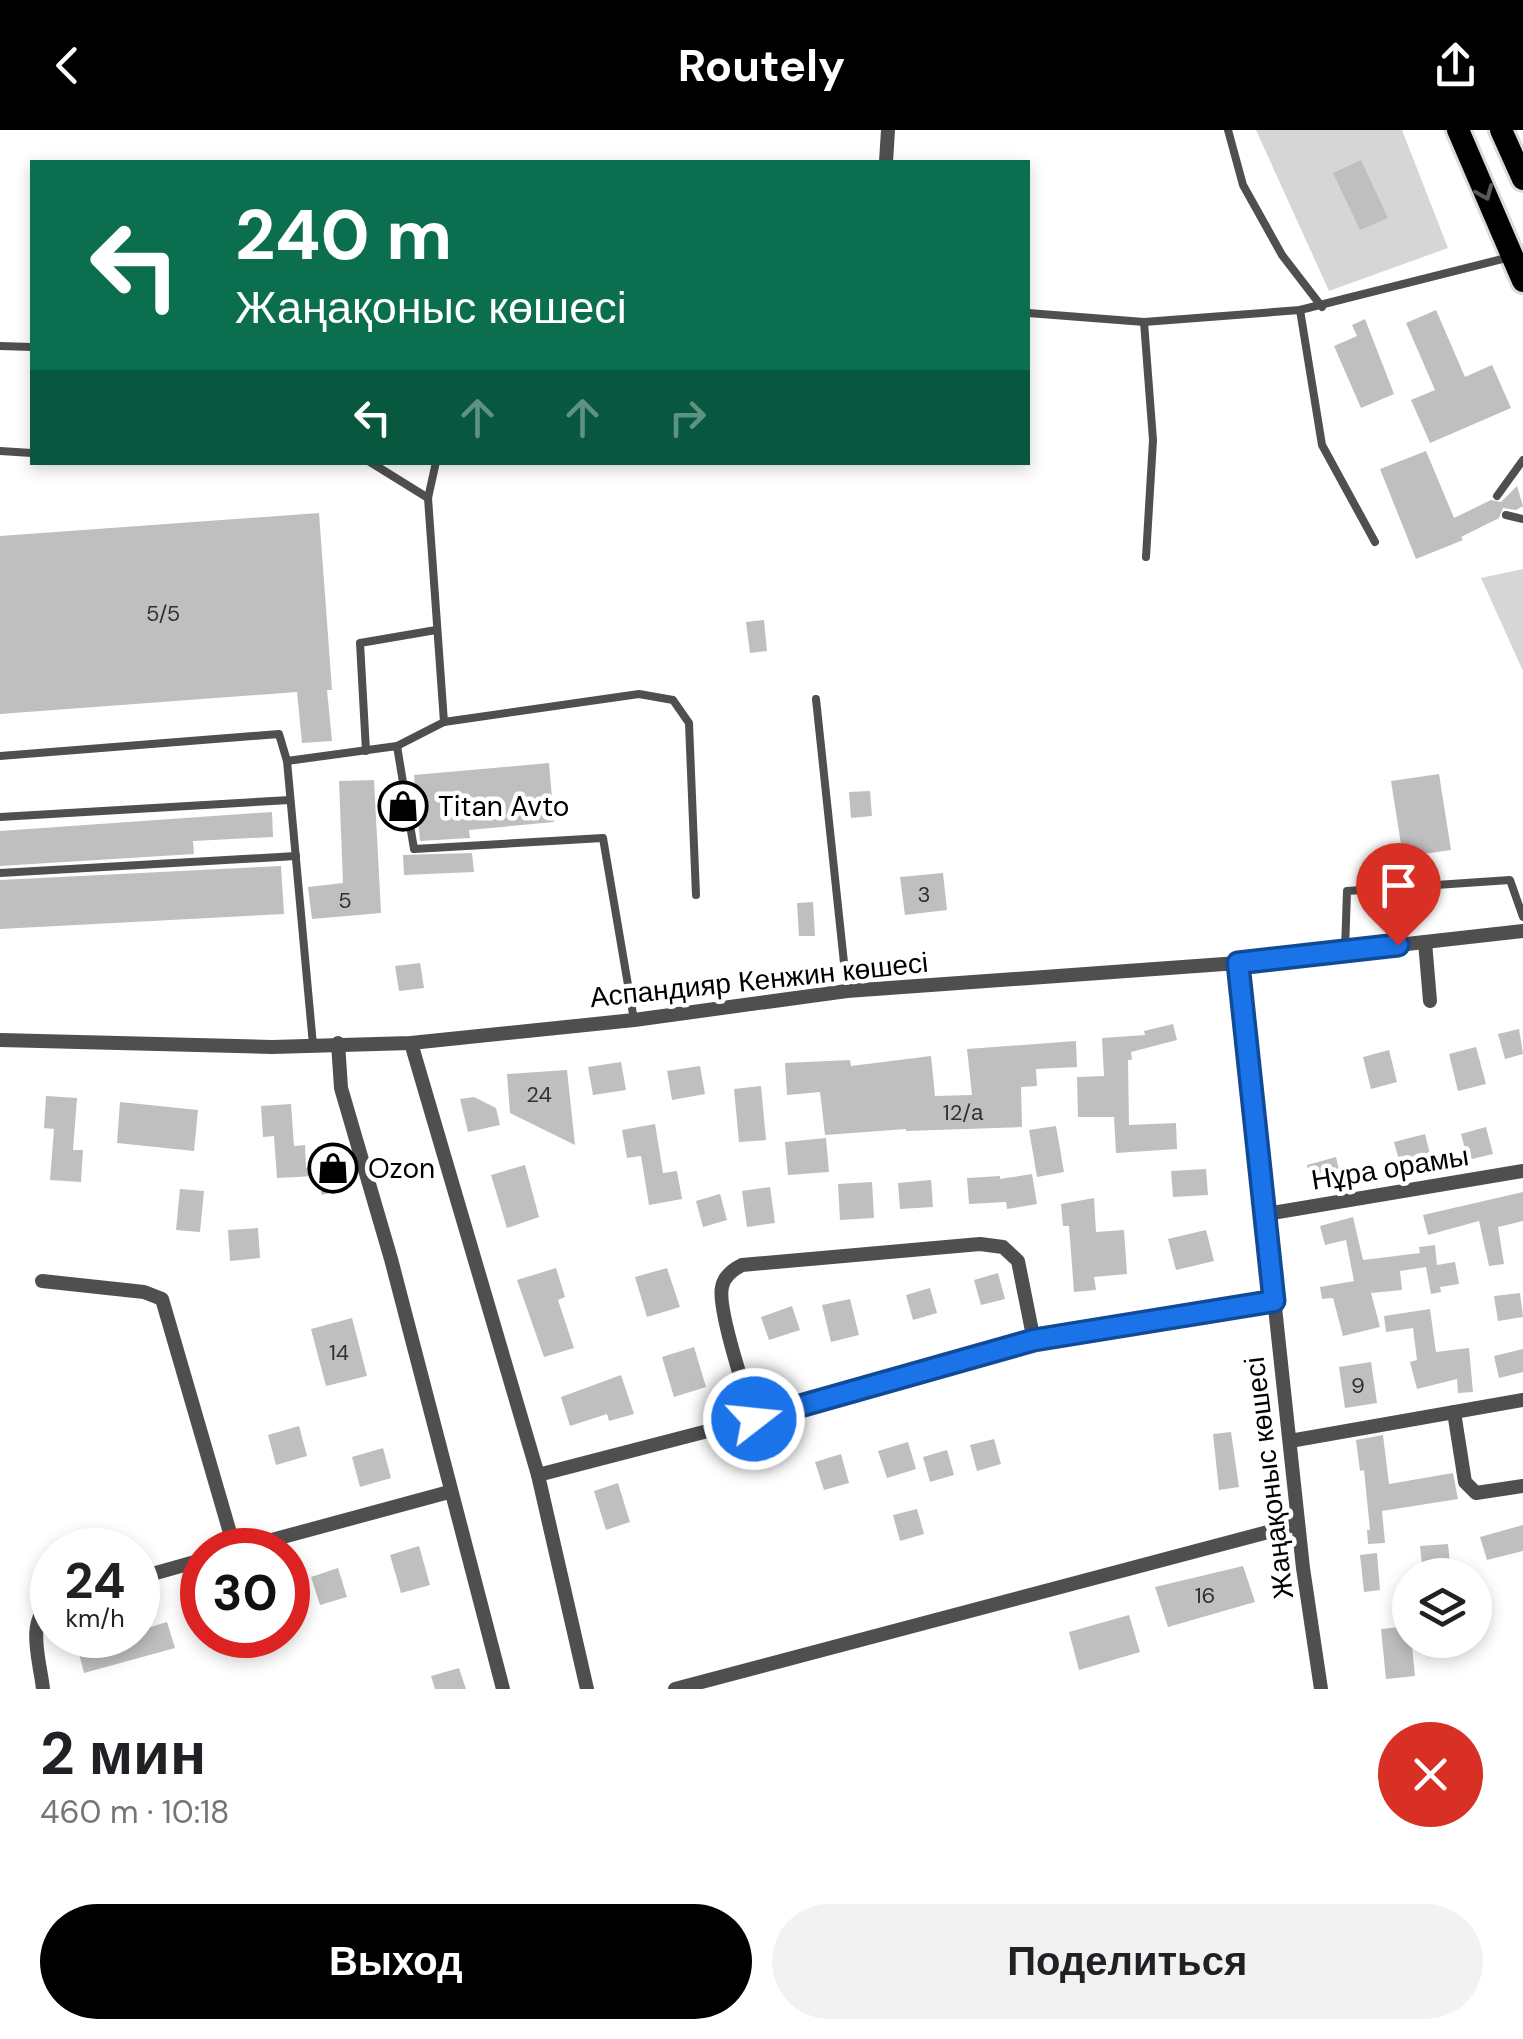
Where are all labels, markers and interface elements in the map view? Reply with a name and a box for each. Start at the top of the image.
text: Routely [678,36,845,95]
icon: back [40,38,95,93]
icon: share [1428,38,1483,93]
one-way arrow [1473,183,1493,201]
text: 240 m [235,190,452,281]
icon: left [70,200,200,330]
text: Жаңақоныс көшесі [235,278,627,337]
icon: left [345,390,400,445]
icon: ahead [450,390,505,445]
icon: ahead [555,390,610,445]
icon: right [660,390,715,445]
house number: 5/5 [146,599,180,628]
shop icon: Titan Avto [377,780,429,832]
place label: Titan Avto [438,788,569,825]
pin [1356,843,1441,946]
icon: arrive [1371,858,1426,913]
house number: 3 [917,880,931,909]
house number: 5 [338,886,352,915]
street label: Аспандияр Кенжин көшесі [588,944,930,1016]
house number: 24 [526,1080,552,1109]
house number: 12/а [943,1098,984,1127]
street label: Нұра орамы [1309,1137,1471,1199]
shop icon: Ozon [307,1142,359,1194]
place label: Ozon [368,1150,435,1187]
house number: 14 [329,1338,349,1367]
street label: Жаңақоныс көшесі [1236,1355,1302,1601]
position arrow [702,1367,806,1471]
house number: 9 [1351,1371,1365,1400]
speed limit sign: 30 [180,1528,310,1658]
text: 24 [65,1548,126,1614]
map controls [1392,1558,1492,1658]
button: layers [1392,1558,1492,1658]
house number: 16 [1195,1581,1215,1610]
text: km/h [65,1602,125,1635]
text: 2 мин [40,1714,206,1793]
button: close [1378,1722,1483,1827]
text: 460 m · 10:18 [40,1791,230,1833]
button: Выход [40,1904,752,2019]
button: Поделиться [772,1904,1483,2019]

